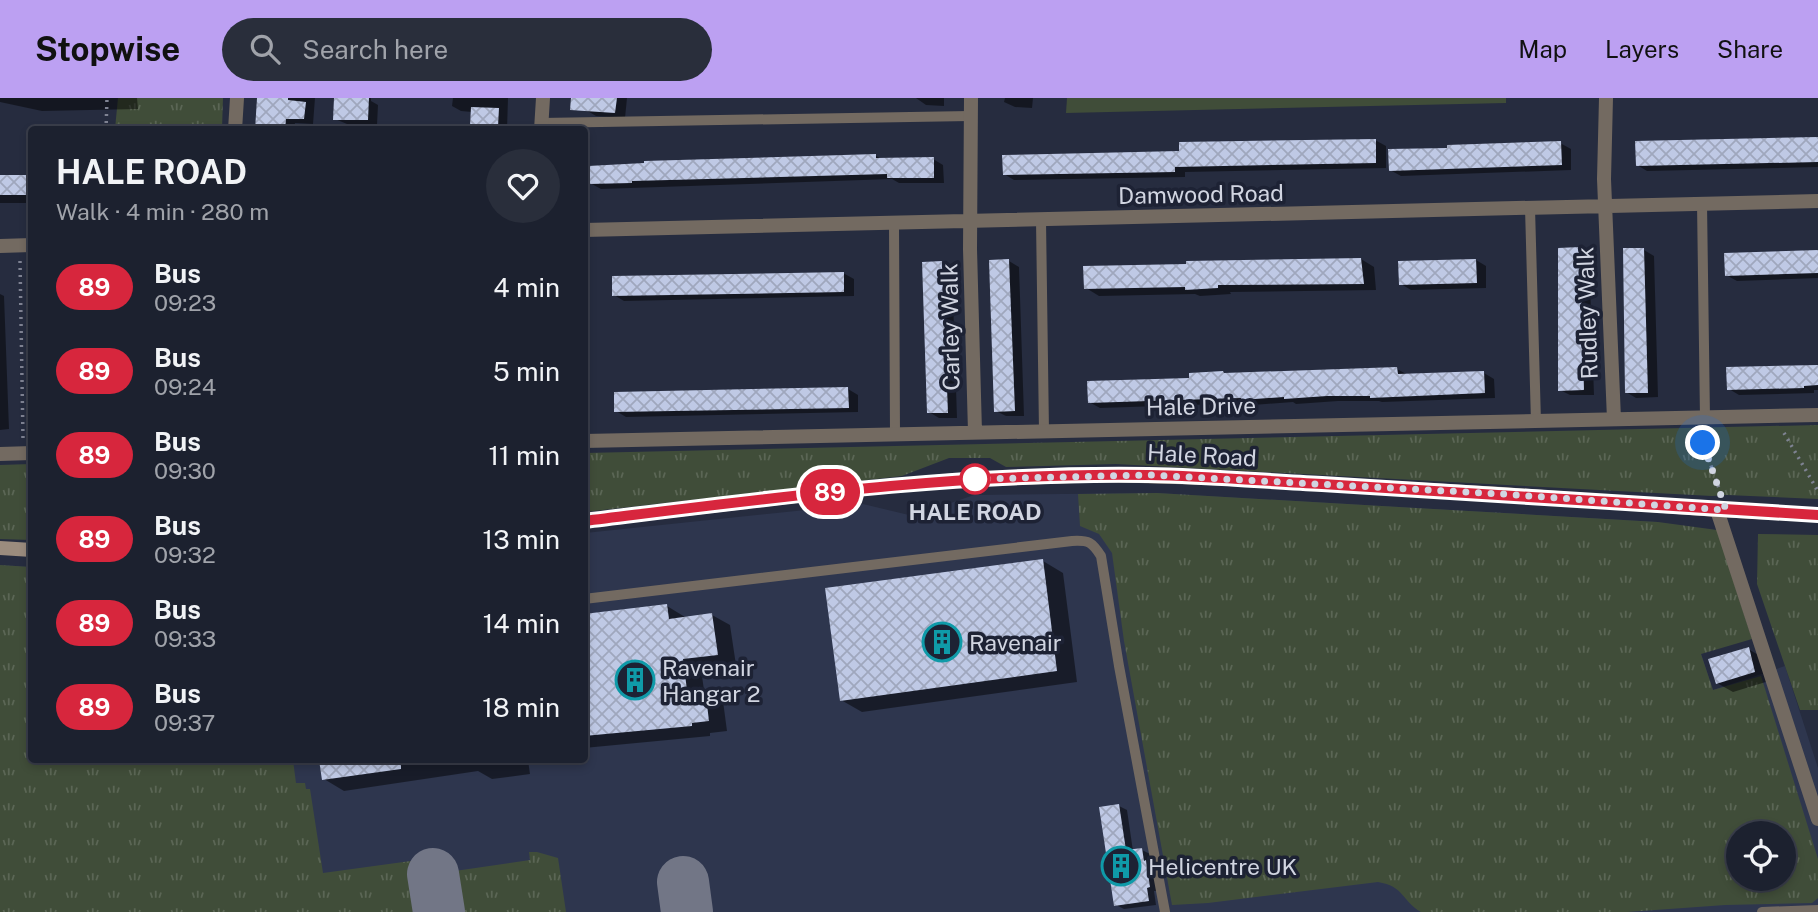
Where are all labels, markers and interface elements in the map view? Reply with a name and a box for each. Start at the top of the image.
search box [222,18,712,81]
text: Stopwise [35,30,180,68]
icon: search [246,30,284,68]
text: Search here [302,34,448,65]
text: Map [1518,35,1567,63]
text: Layers [1605,35,1679,63]
text: Share [1717,35,1783,63]
button: heart [486,149,560,223]
text: HALE ROAD [56,153,247,191]
street label: Damwood Road [1118,179,1284,209]
text: Walk · 4 min · 280 m [56,198,269,225]
street label: Rudley Walk [1571,246,1603,380]
text: Bus [154,258,201,289]
street label: Carley Walk [935,263,965,391]
text: 4 min [493,272,560,303]
text: 89 [79,273,110,301]
text: 09:23 [154,289,216,316]
text: Bus [154,342,201,373]
text: 5 min [493,356,560,387]
text: 89 [79,357,110,385]
text: 09:24 [154,373,216,400]
street label: Hale Drive [1146,392,1256,420]
your location [1685,425,1720,460]
text: Bus [154,426,201,457]
street label: Hale Road [1147,439,1257,471]
text: 11 min [488,440,560,471]
text: 89 [79,441,110,469]
text: 09:30 [154,457,216,484]
marker: HALE ROAD [960,464,990,494]
line badge: 89 [798,469,862,515]
text: 89 [814,478,846,506]
place label: HALE ROAD [908,498,1042,525]
text: Bus [154,510,201,541]
text: 13 min [483,524,560,555]
text: 89 [79,525,110,553]
text: 09:32 [154,541,216,568]
text: Bus [154,594,201,625]
text: 14 min [483,608,560,639]
text: 89 [79,609,110,637]
building icon: Ravenair [921,621,963,663]
text: 09:33 [154,625,216,652]
place label: Ravenair [969,629,1062,656]
place label: Ravenair Hangar 2 [662,654,761,707]
building icon: Ravenair Hangar 2 [614,659,656,701]
text: Bus [154,678,201,709]
text: 18 min [482,692,560,723]
text: 89 [79,693,110,721]
text: 09:37 [154,709,215,736]
map controls [1726,821,1796,891]
button: locate [1726,821,1796,891]
building icon: Helicentre UK [1100,845,1142,887]
place label: Helicentre UK [1148,853,1297,880]

